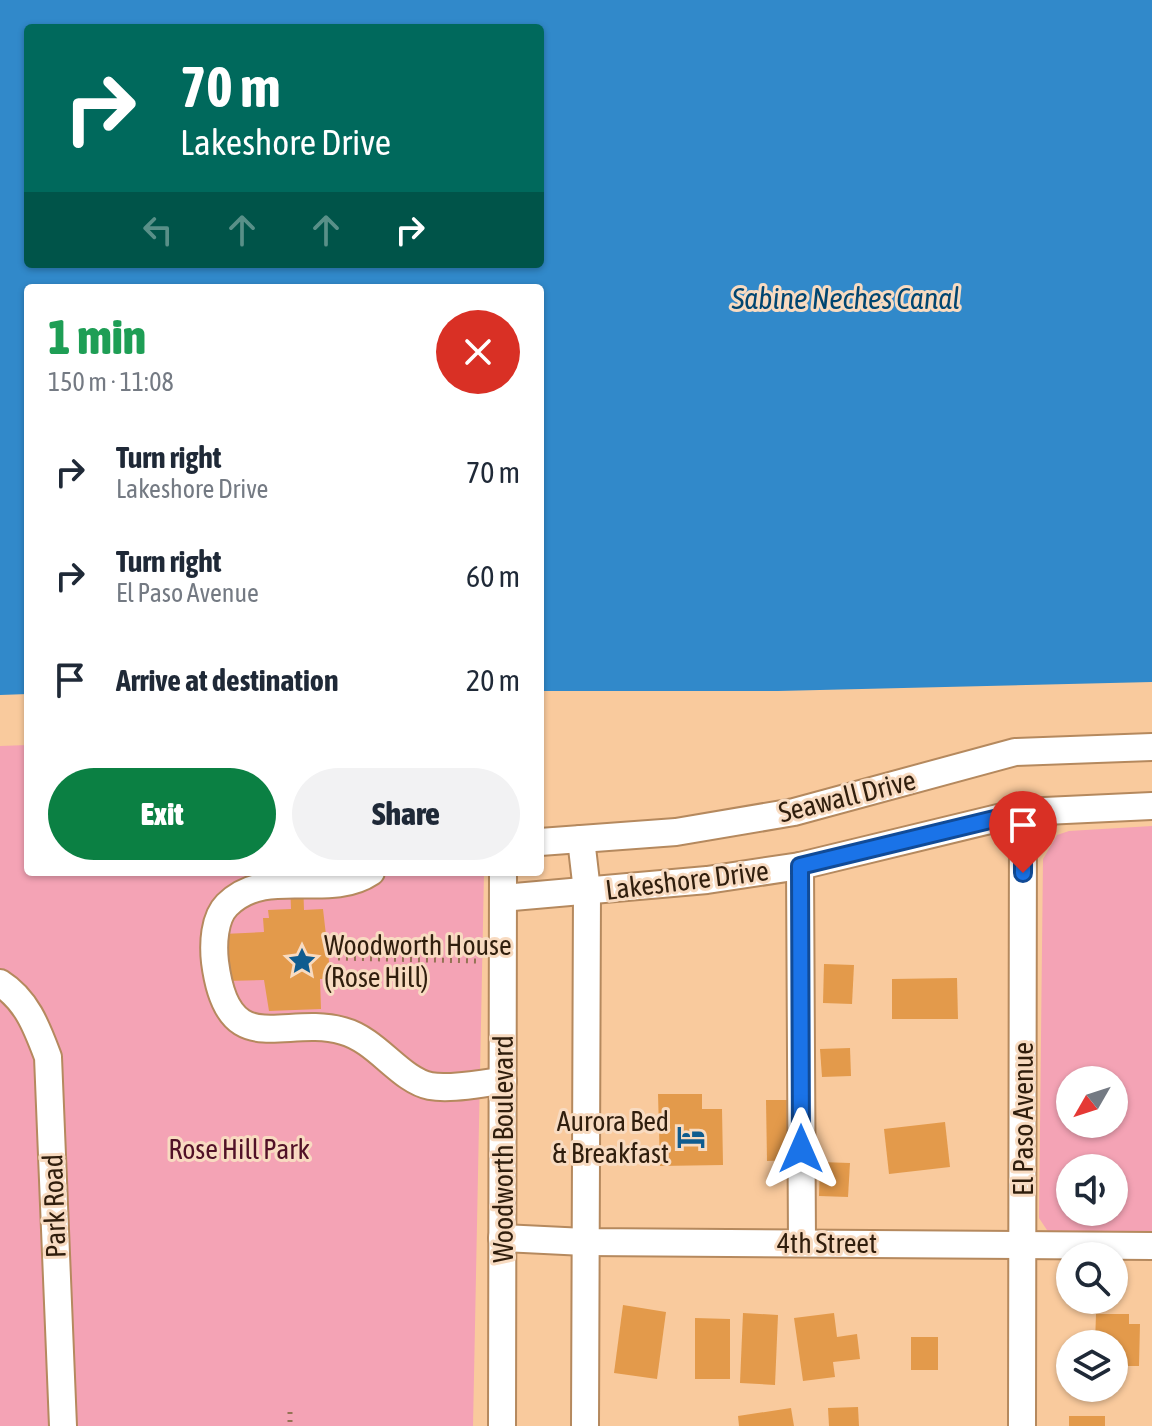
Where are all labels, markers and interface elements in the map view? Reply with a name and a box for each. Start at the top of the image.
text: 70 m [180,55,281,119]
icon: right [48,56,152,160]
text: Lakeshore Drive [180,121,391,163]
icon: left [136,208,180,252]
icon: ahead [220,208,264,252]
icon: ahead [304,208,348,252]
icon: right [388,208,432,252]
water label: Sabine Neches Canal [731,281,960,315]
text: 1 min [48,309,146,364]
button: close [436,310,520,394]
text: 150 m · 11:08 [48,367,174,397]
text: Turn right [116,440,222,474]
icon: right [48,450,92,494]
text: 70 m [466,455,520,489]
text: Lakeshore Drive [116,474,268,504]
text: Turn right [116,544,222,578]
icon: right [48,554,92,598]
text: 60 m [466,559,520,593]
text: El Paso Avenue [116,578,259,608]
icon: arrive [48,658,92,702]
text: Arrive at destination [116,663,338,697]
text: 20 m [466,663,520,697]
street label: Seawall Drive [775,764,919,828]
button: Exit [48,768,276,860]
button: Share [292,768,520,860]
pin [989,791,1057,873]
icon: arrive [1001,803,1045,847]
street label: Lakeshore Drive [604,854,770,906]
place label: Woodworth House (Rose Hill) [324,929,512,993]
place icon: Woodworth House (Rose Hill) [287,946,317,976]
street label: Woodworth Boulevard [487,1035,519,1263]
street label: El Paso Avenue [1007,1042,1039,1196]
north arrow [1056,1066,1128,1138]
map controls [1056,1066,1128,1402]
place label: Aurora Bed & Breakfast [552,1105,669,1169]
position arrow [759,1107,843,1191]
hotel icon: Aurora Bed & Breakfast [676,1122,706,1152]
park label: Rose Hill Park [168,1133,310,1165]
street label: Park Road [36,1153,72,1259]
button: sound [1056,1154,1128,1226]
street label: 4th Street [777,1227,877,1259]
button: search [1056,1242,1128,1314]
button: layers [1056,1330,1128,1402]

